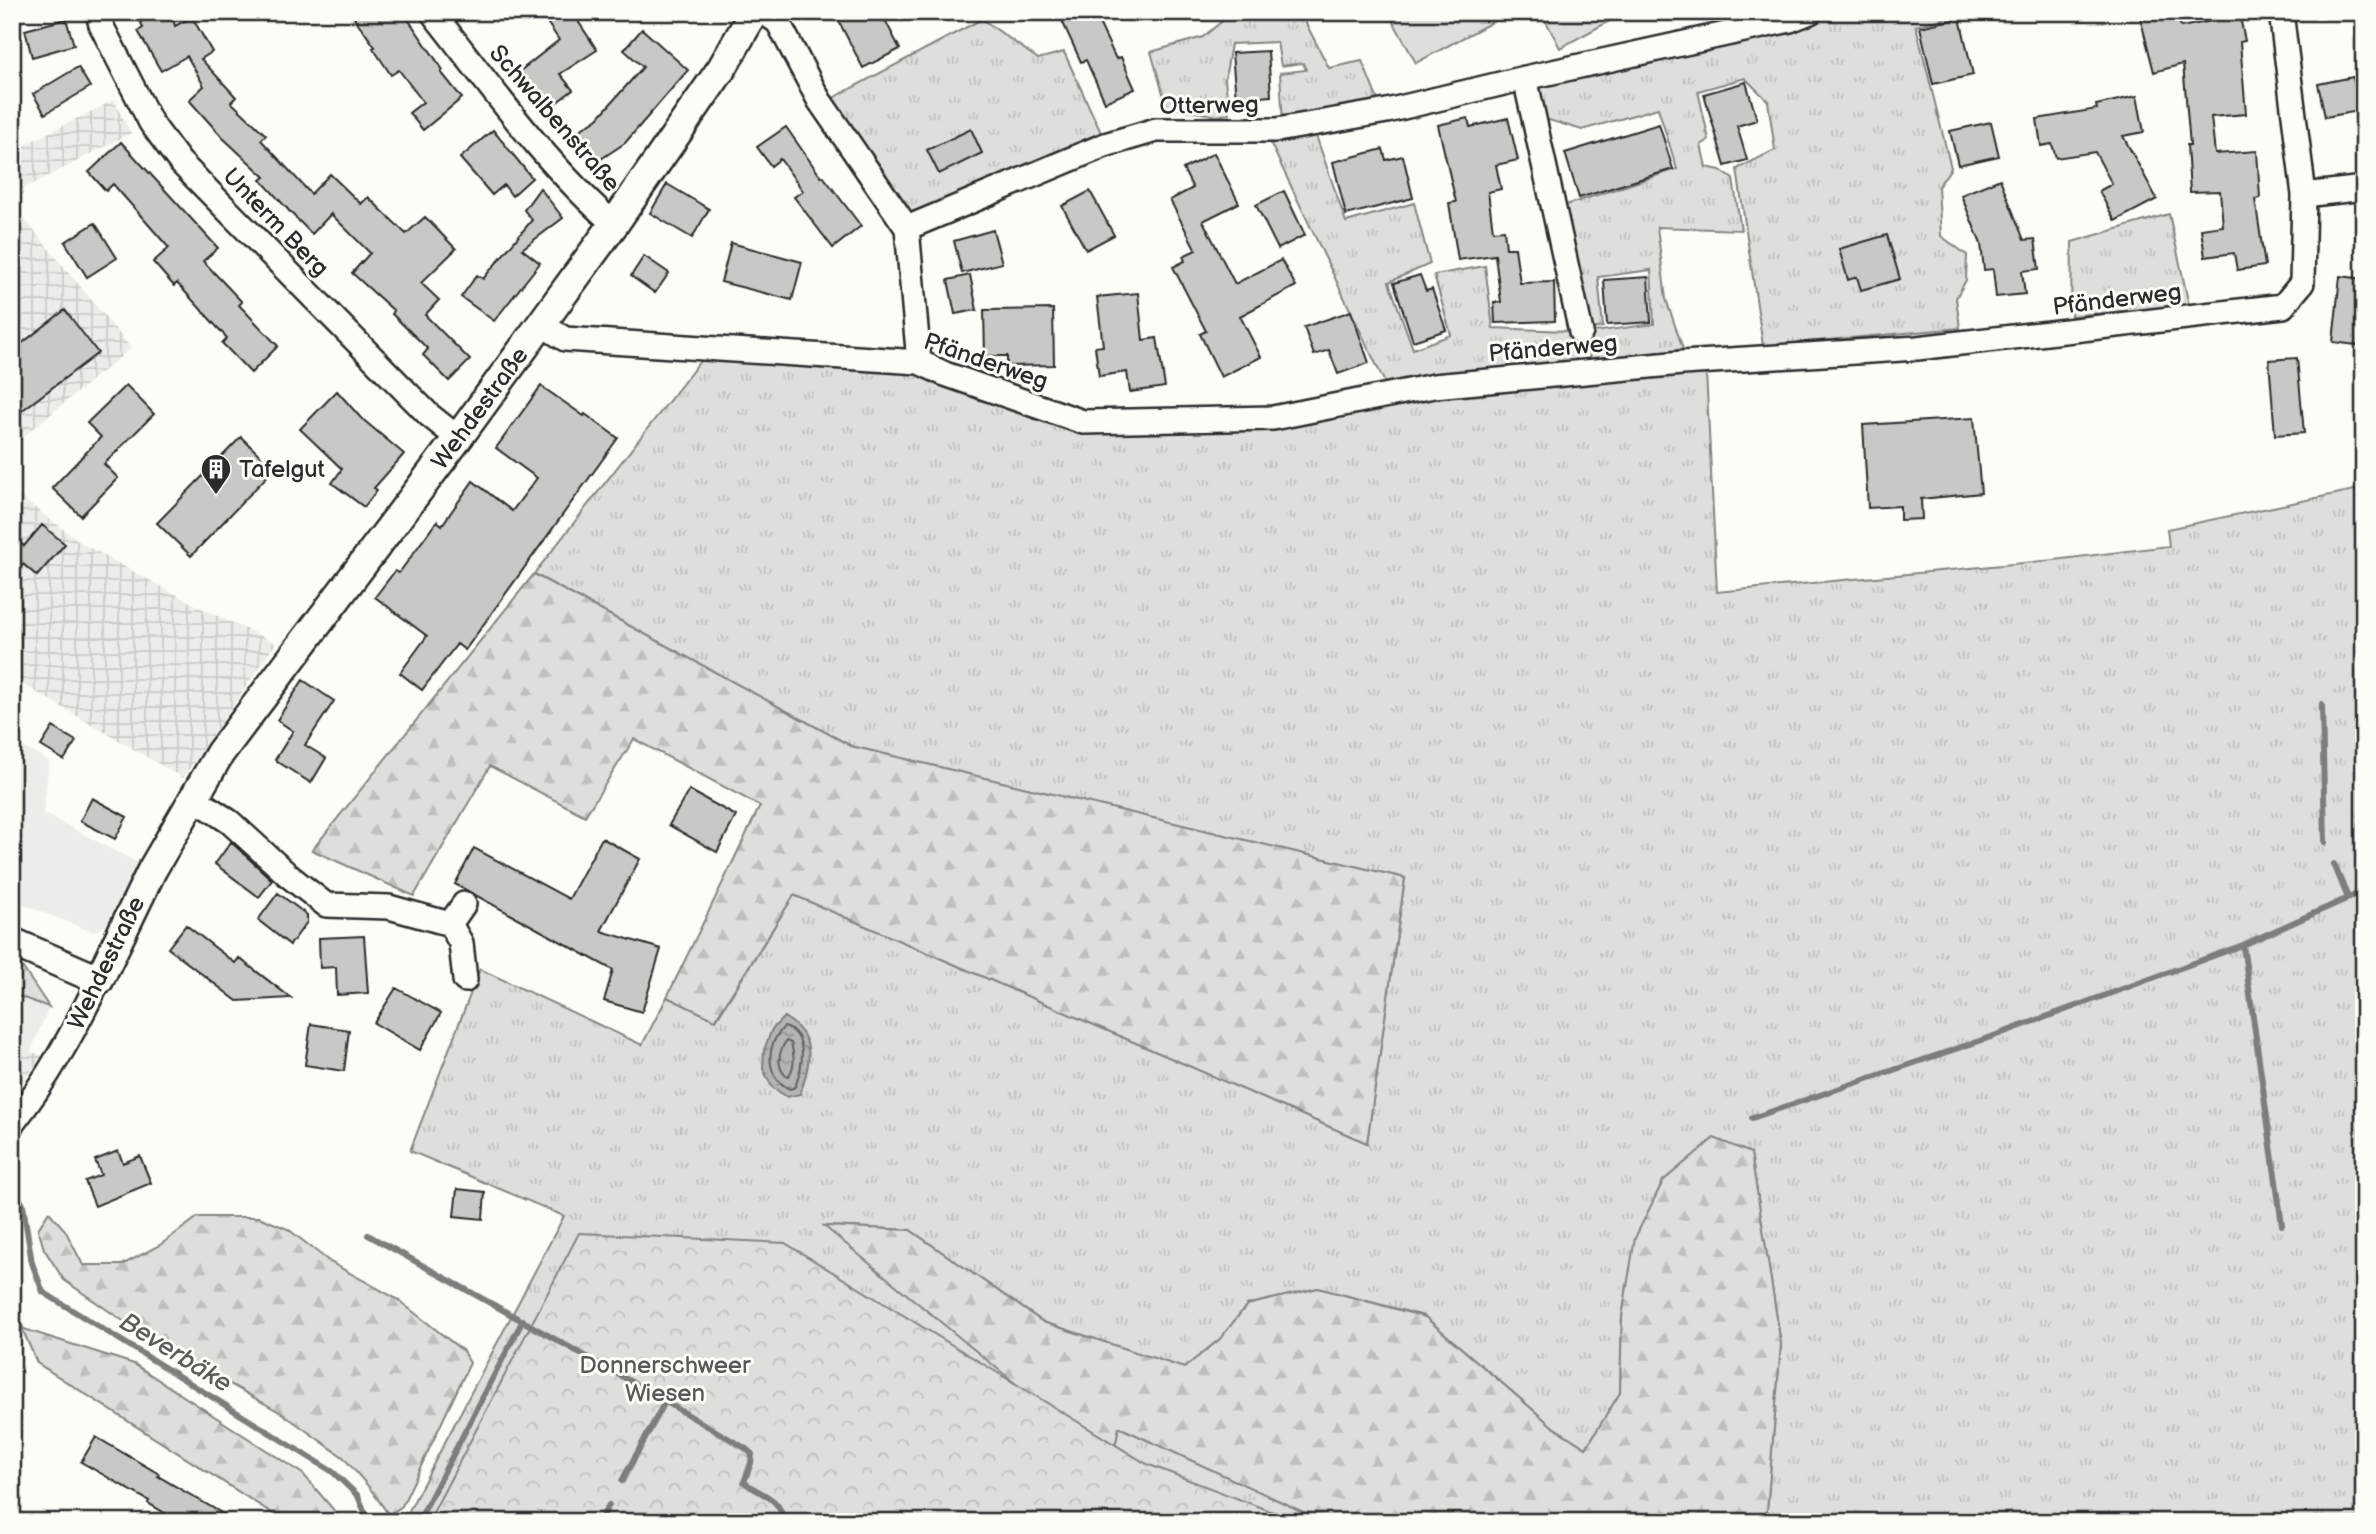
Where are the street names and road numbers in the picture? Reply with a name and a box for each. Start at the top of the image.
street label: Schwalbenstraße [483,39,626,198]
street label: Otterweg [1159,90,1259,121]
street label: Unterm Berg [217,162,335,283]
street label: Pfänderweg [2051,277,2183,322]
street label: Pfänderweg [920,327,1052,396]
street label: Pfänderweg [1487,328,1619,369]
street label: Wehdestraße [425,342,534,475]
street label: Wehdestraße [62,892,151,1035]

